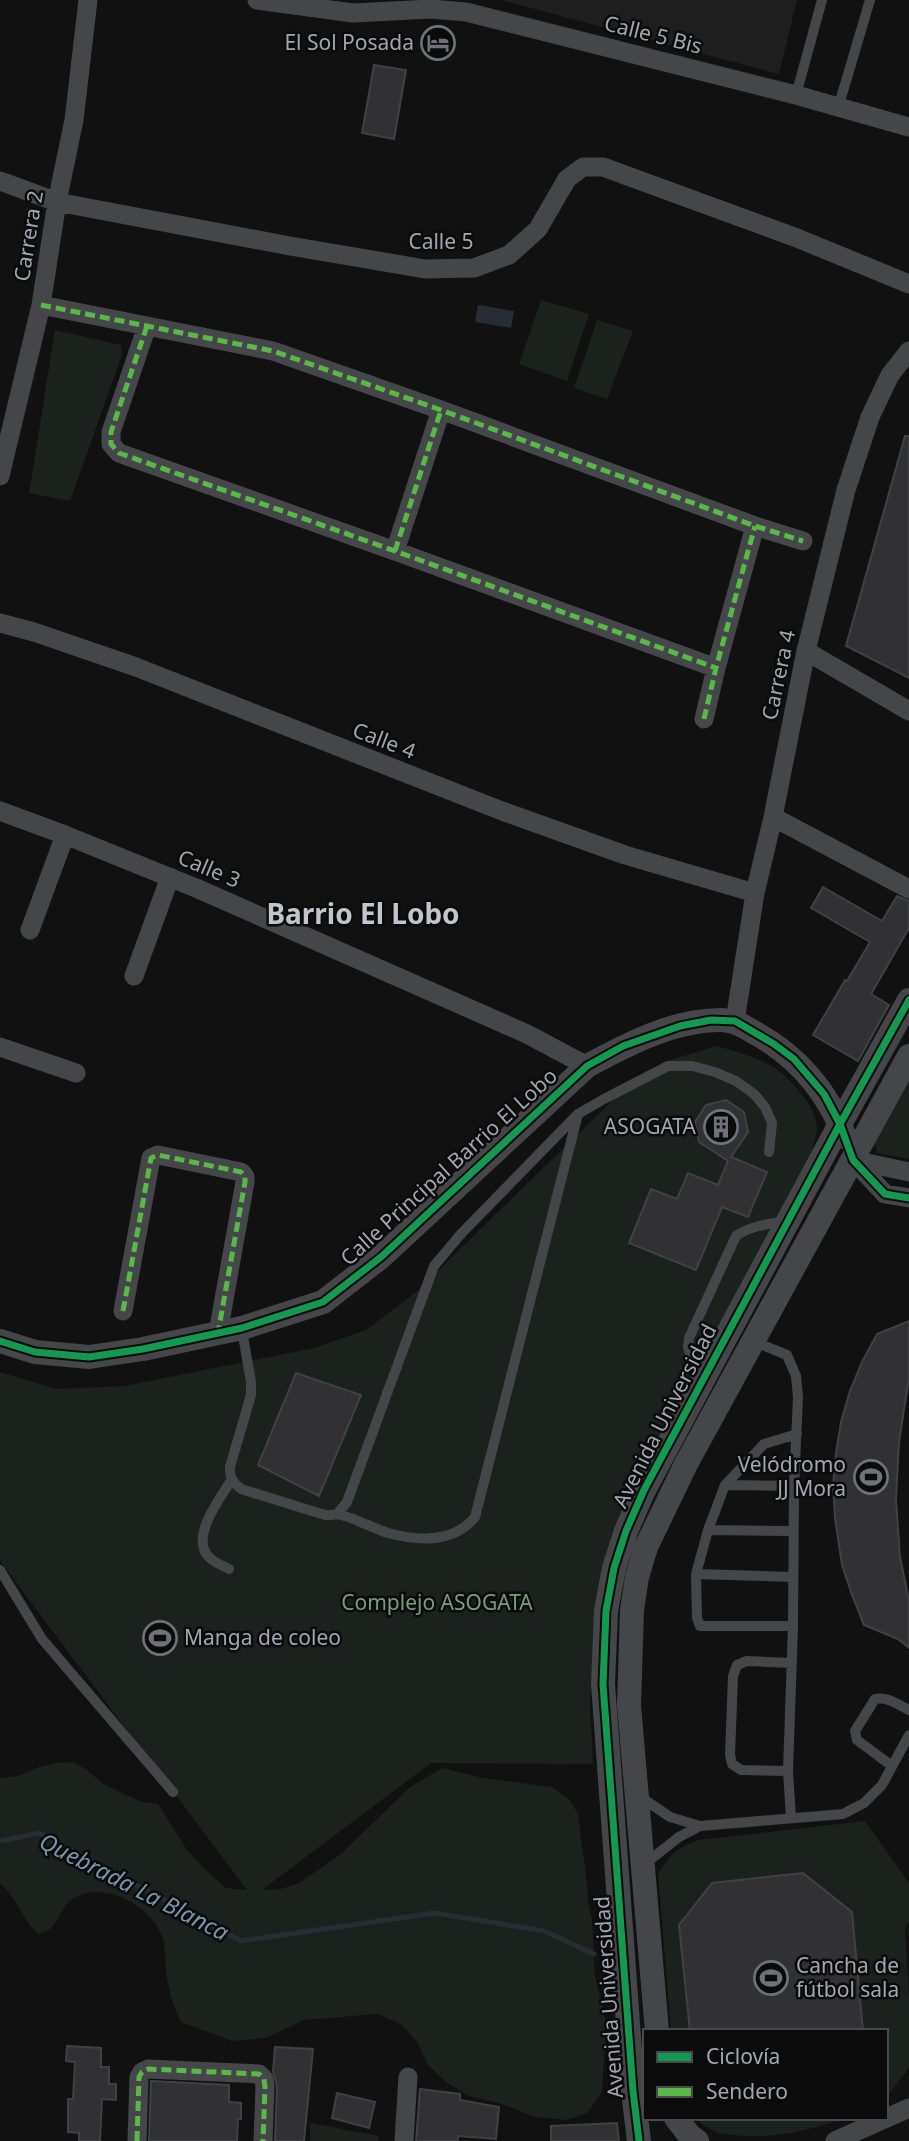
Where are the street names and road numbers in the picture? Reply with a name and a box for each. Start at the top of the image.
street label: Calle 5 Bis [601,8,705,60]
street label: Carrera 2 [7,189,49,283]
street label: Calle 5 [408,227,474,255]
street label: Carrera 4 [755,627,801,722]
street label: Calle 4 [349,715,420,765]
street label: Calle 3 [174,842,245,894]
street label: Calle Principal Barrio El Lobo [334,1061,563,1271]
street label: Avenida Universidad [606,1319,723,1512]
street label: Avenida Universidad [587,1895,629,2099]

